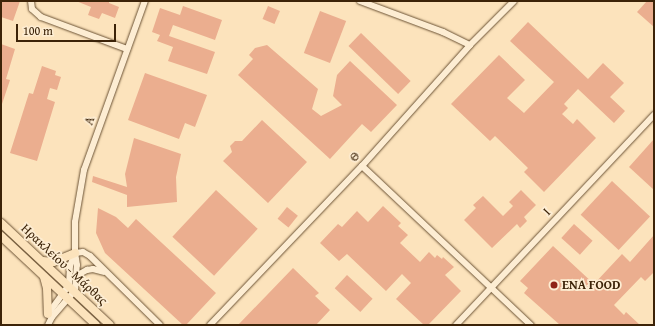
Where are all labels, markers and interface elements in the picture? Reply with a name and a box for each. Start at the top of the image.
scale bar [18,16,118,42]
text: 100 m [23,22,53,39]
street label: Α [81,115,99,127]
street label: Θ [347,149,363,165]
street label: Ι [540,205,554,219]
street label: Ηρακλείου - Μάρθας [18,221,110,309]
place label: ENA FOOD [562,277,620,293]
marker: ENA FOOD [549,280,559,290]

